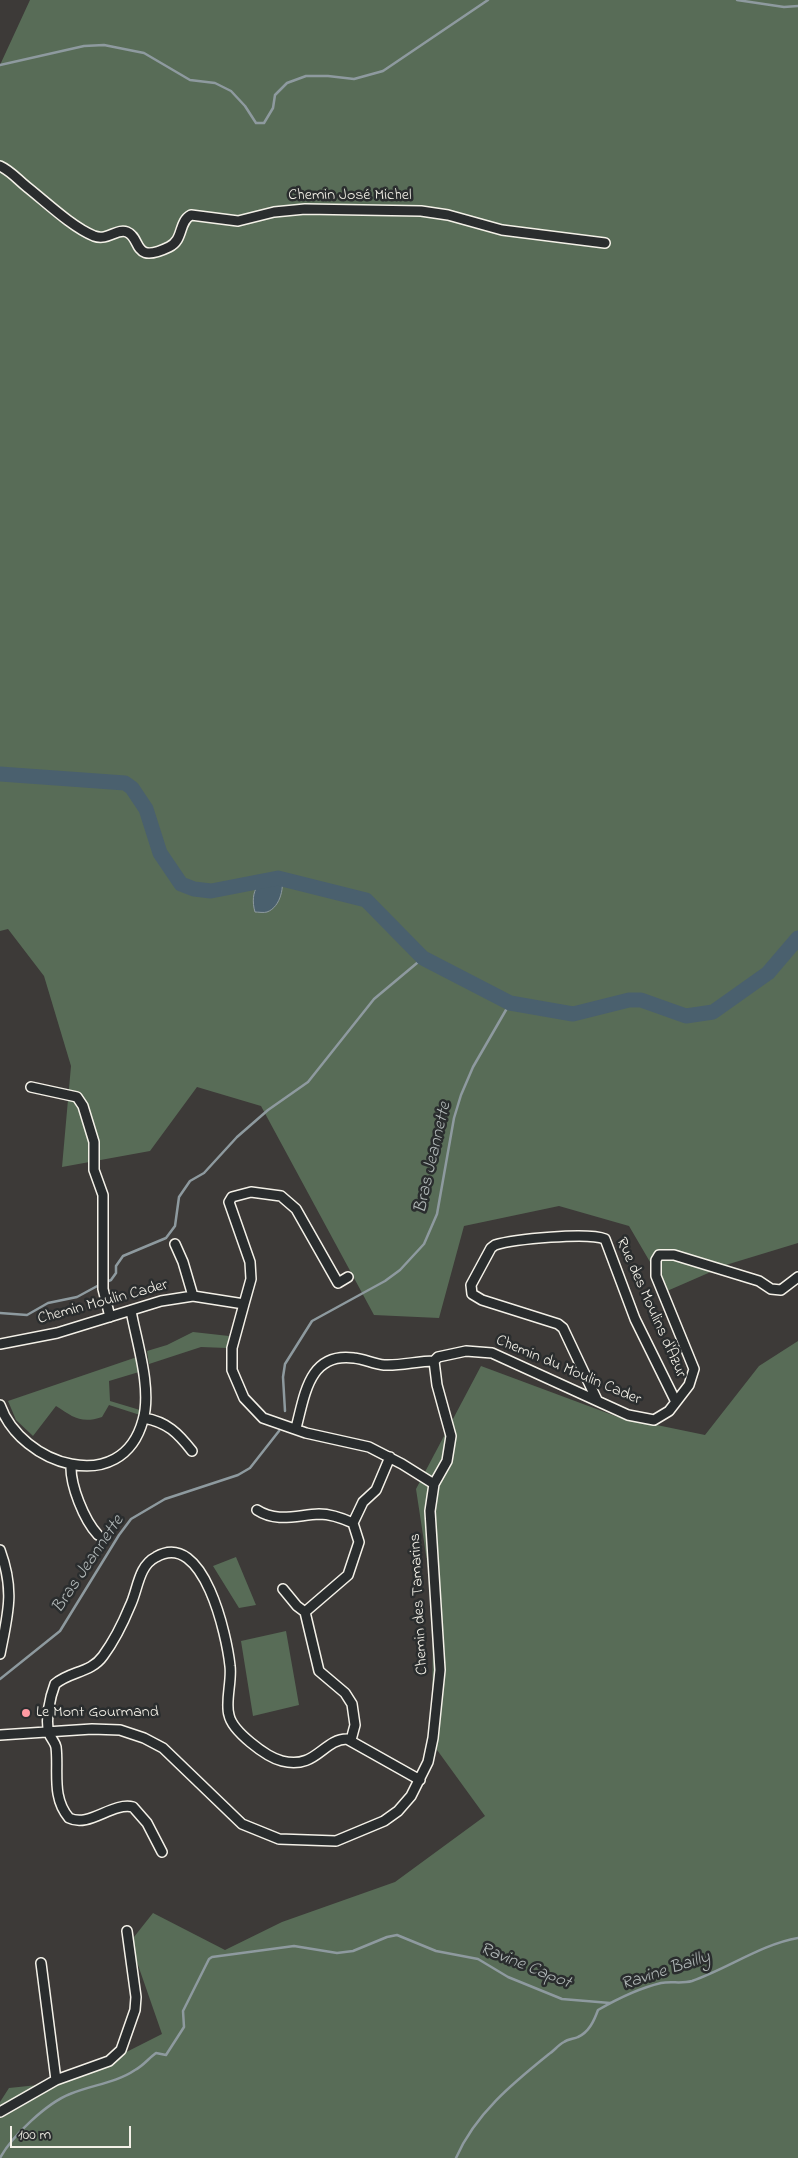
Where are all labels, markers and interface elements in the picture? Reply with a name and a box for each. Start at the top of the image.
street label: Chemin José Michel [288,186,412,206]
water label: Bras Jeannette [411,1100,457,1216]
street label: Rue des Moulins d'Azur [610,1235,690,1381]
street label: Chemin Moulin Cader [36,1276,170,1330]
street label: Chemin du Moulin Cader [492,1332,644,1410]
water label: Bras Jeannette [48,1512,130,1618]
street label: Chemin des Tamarins [407,1533,433,1675]
place label: Le Mont Gourmand [36,1703,159,1723]
marker: Le Mont Gourmand [20,1707,32,1719]
water label: Ravine Capot [476,1939,574,1995]
water label: Ravine Bailly [619,1947,713,1997]
scale bar [12,2116,134,2148]
text: 100 m [18,2124,51,2146]

